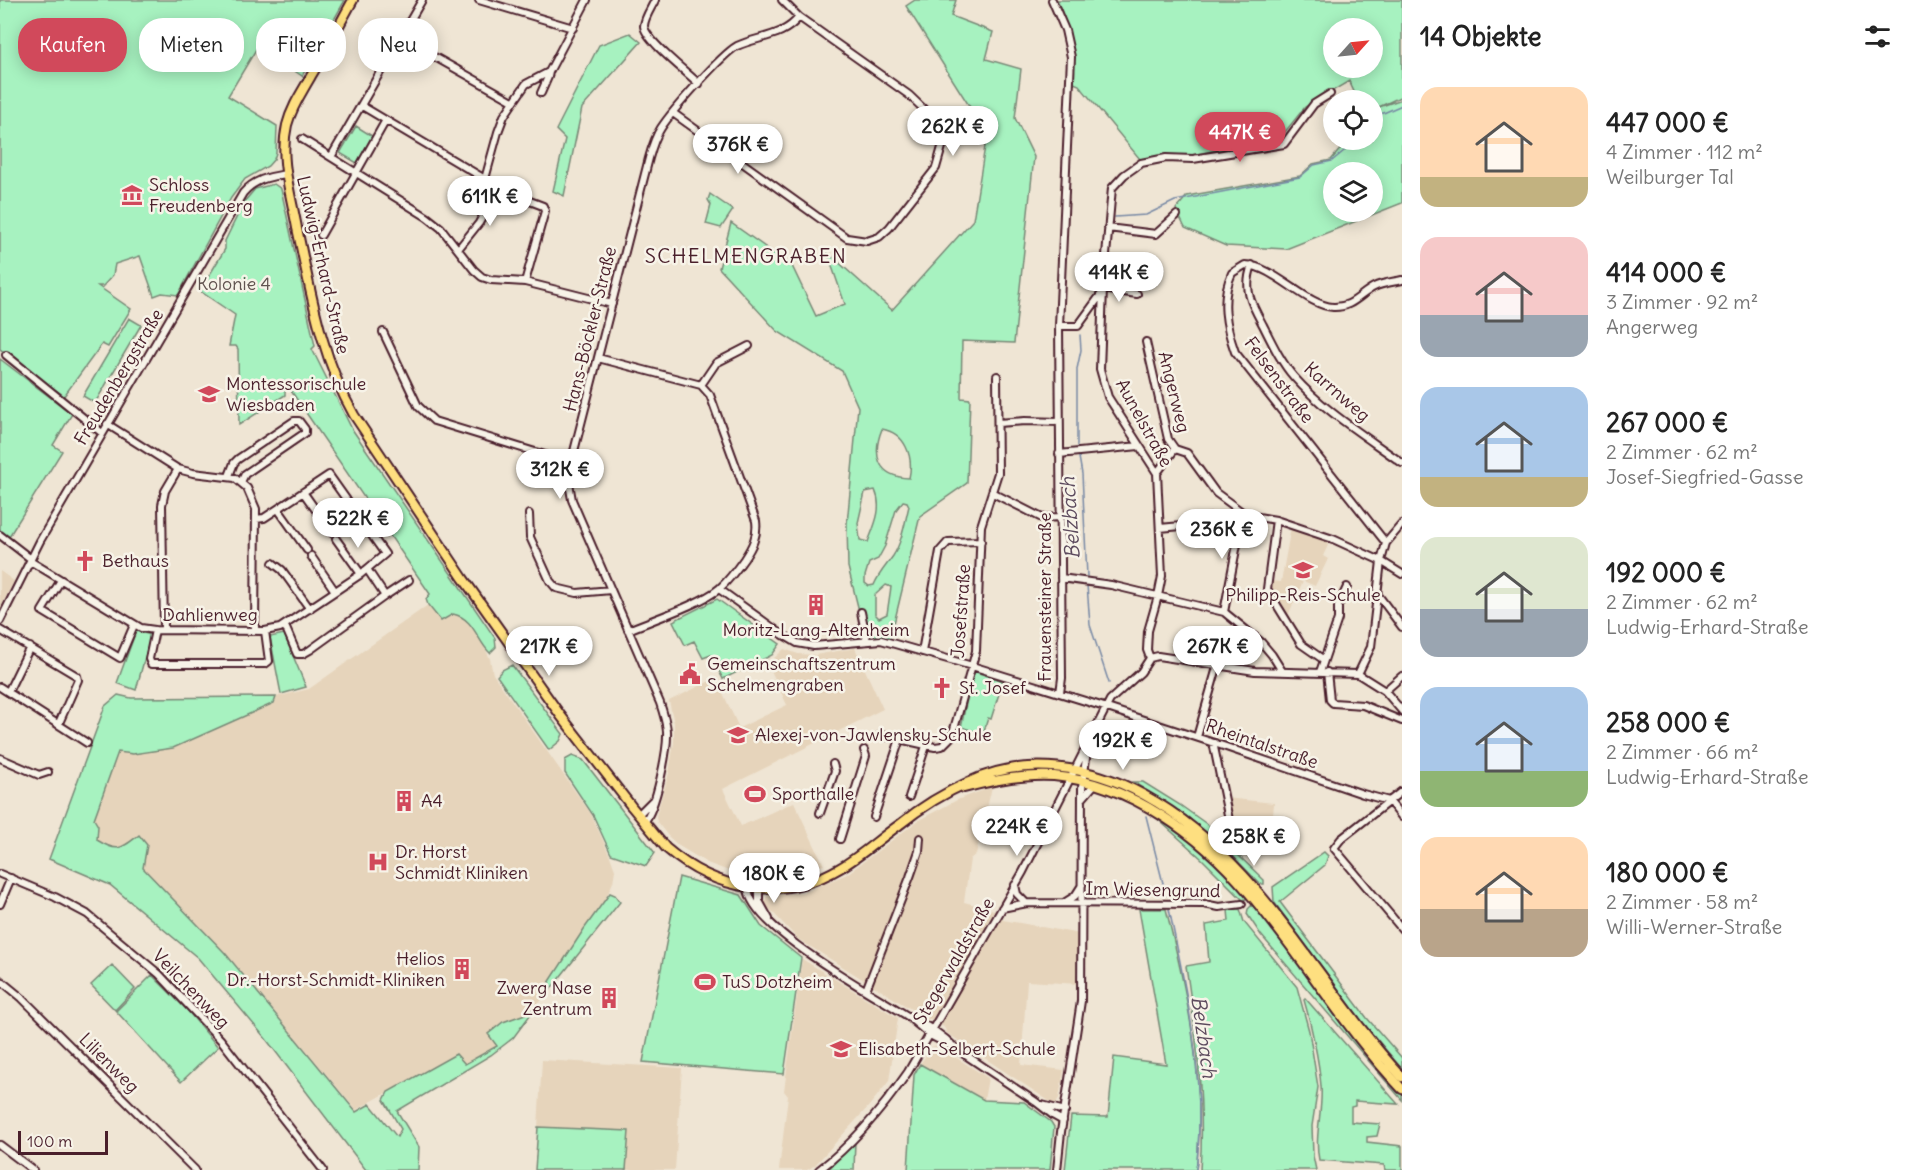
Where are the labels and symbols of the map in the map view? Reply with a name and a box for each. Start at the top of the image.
north arrow [1323,18,1383,78]
pin: 262K € [904,106,1002,157]
pin: 447K € [1191,112,1289,163]
pin: 376K € [689,124,787,175]
place label: Schloss Freudenberg [149,173,253,217]
street label: Ludwig-Erhard-Straße [292,174,355,356]
pin: 611K € [441,176,539,227]
museum icon: Schloss Freudenberg [120,183,144,207]
district label: SCHELMENGRABEN [645,243,847,268]
street label: Hans-Böckler-Straße [558,244,621,414]
pin: 414K € [1070,252,1168,303]
park label: Kolonie 4 [197,272,271,295]
street label: Freudenbergstraße [69,304,168,449]
street label: Felsenstraße [1239,332,1319,428]
street label: Angerweg [1153,349,1196,435]
street label: Karrnweg [1300,357,1375,427]
place label: Montessorischule Wiesbaden [226,372,366,416]
street label: Aunelstraße [1111,375,1178,471]
school or university icon: Montessorischule Wiesbaden [197,382,221,406]
pin: 312K € [511,449,609,500]
water label: Belzbach [1054,476,1085,560]
pin: 522K € [309,498,407,549]
pin: 236K € [1173,509,1271,560]
street label: Frauensteiner Straße [1033,512,1056,682]
church icon: Bethaus [73,549,97,573]
place label: Bethaus [102,549,169,572]
school or university icon: Philipp-Reis-Schule [1291,558,1315,582]
street label: Josefstraße [946,563,975,659]
place label: Philipp-Reis-Schule [1225,583,1381,606]
building icon: Moritz-Lang-Altenheim [804,593,828,617]
street label: Dahlienweg [162,603,258,626]
place label: Moritz-Lang-Altenheim [722,618,910,641]
pin: 217K € [500,626,598,677]
pin: 267K € [1169,626,1267,677]
place label: Gemeinschaftszentrum Schelmengraben [707,652,896,696]
public building icon: Gemeinschaftszentrum Schelmengraben [678,662,702,686]
church icon: St. Josef [930,676,954,700]
place label: St. Josef [959,676,1027,699]
street label: Rheintalstraße [1203,714,1321,774]
pin: 192K € [1074,720,1172,771]
school or university icon: Alexej-von-Jawlensky-Schule [726,723,750,747]
place label: Alexej-von-Jawlensky-Schule [755,723,992,746]
sports icon: Sporthalle [743,782,767,806]
place label: Sporthalle [772,782,854,805]
building icon: A4 [392,789,416,813]
place label: A4 [421,789,443,812]
pin: 224K € [968,806,1066,857]
pin: 258K € [1205,816,1303,867]
place label: Dr. Horst Schmidt Kliniken [395,840,528,884]
hospital icon: Dr. Horst Schmidt Kliniken [366,850,390,874]
pin: 180K € [725,853,823,904]
street label: Im Wiesengrund [1085,877,1221,902]
street label: Stegerwaldstraße [908,893,999,1028]
street label: Veilchenweg [148,944,235,1033]
place label: Helios Dr.-Horst-Schmidt-Kliniken [227,947,445,991]
building icon: Helios Dr.-Horst-Schmidt-Kliniken [450,957,474,981]
sports icon: TuS Dotzheim [693,970,717,994]
place label: TuS Dotzheim [722,970,832,993]
place label: Zwerg Nase Zentrum [497,976,592,1020]
building icon: Zwerg Nase Zentrum [597,986,621,1010]
water label: Belzbach [1186,995,1223,1080]
street label: Lilienweg [74,1028,144,1098]
school or university icon: Elisabeth-Selbert-Schule [829,1037,853,1061]
place label: Elisabeth-Selbert-Schule [858,1037,1056,1060]
scale bar [18,1128,108,1156]

